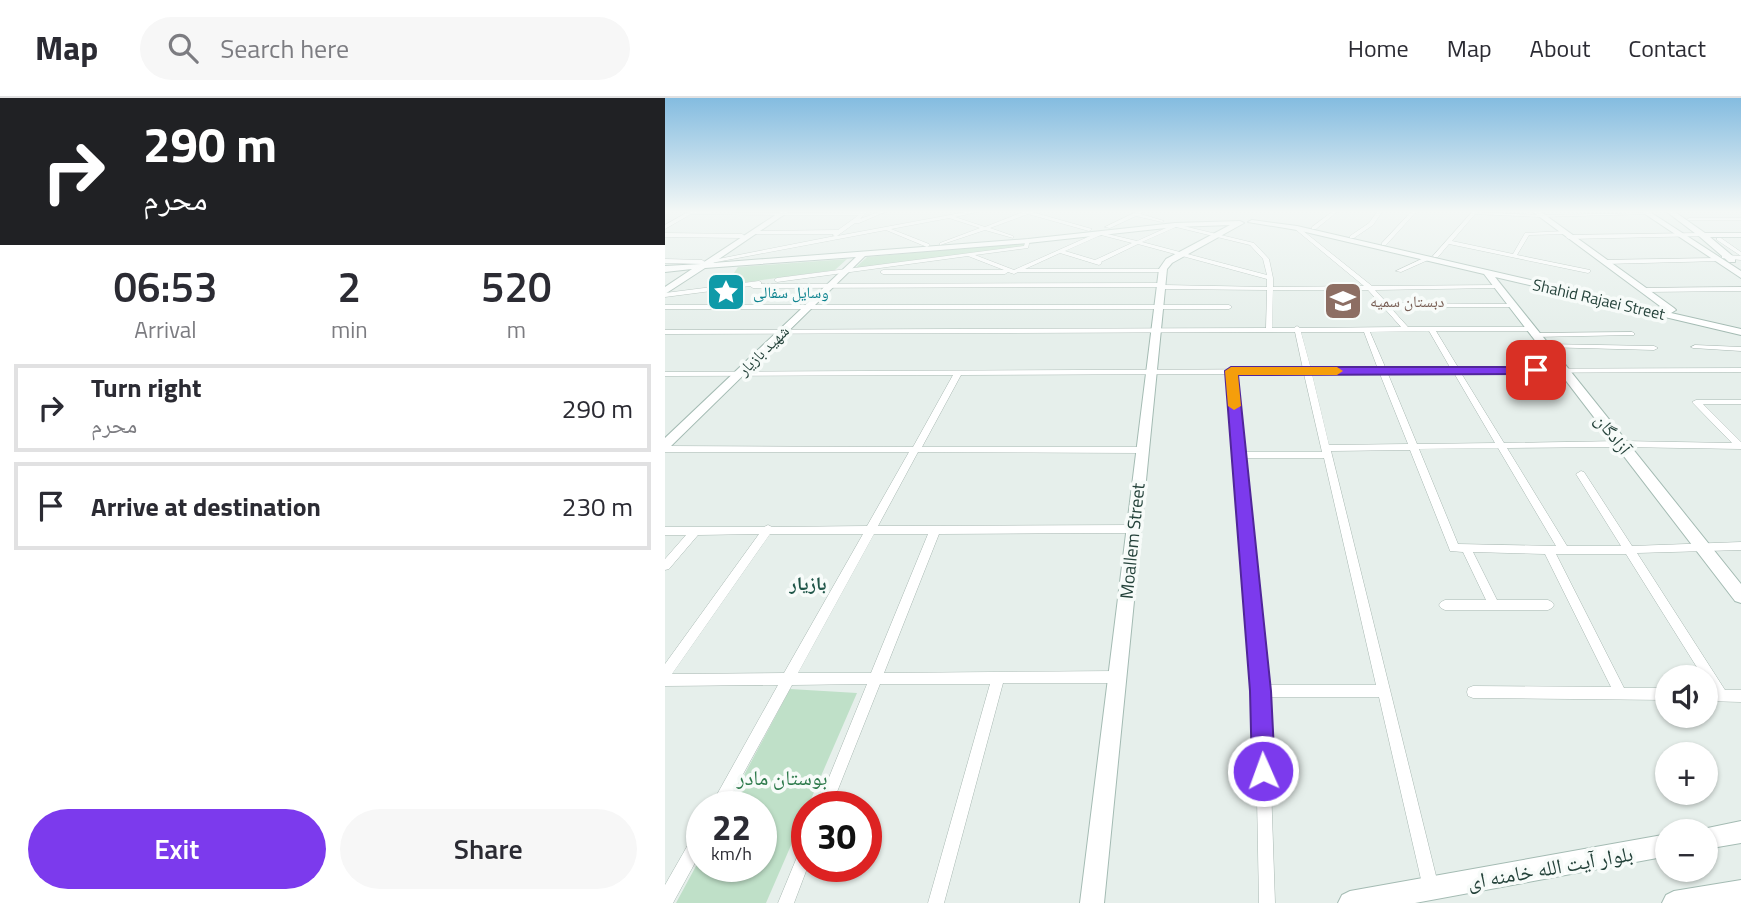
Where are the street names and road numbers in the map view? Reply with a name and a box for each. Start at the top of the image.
street label: Shahid Rajaei Street [1530,272,1668,326]
street label: شهید بازیار [731,319,794,381]
street label: آزادگان [1588,408,1638,461]
street label: Moallem Street [1112,481,1152,600]
street label: بلوار آیت الله خامنه ای [1465,837,1635,897]

